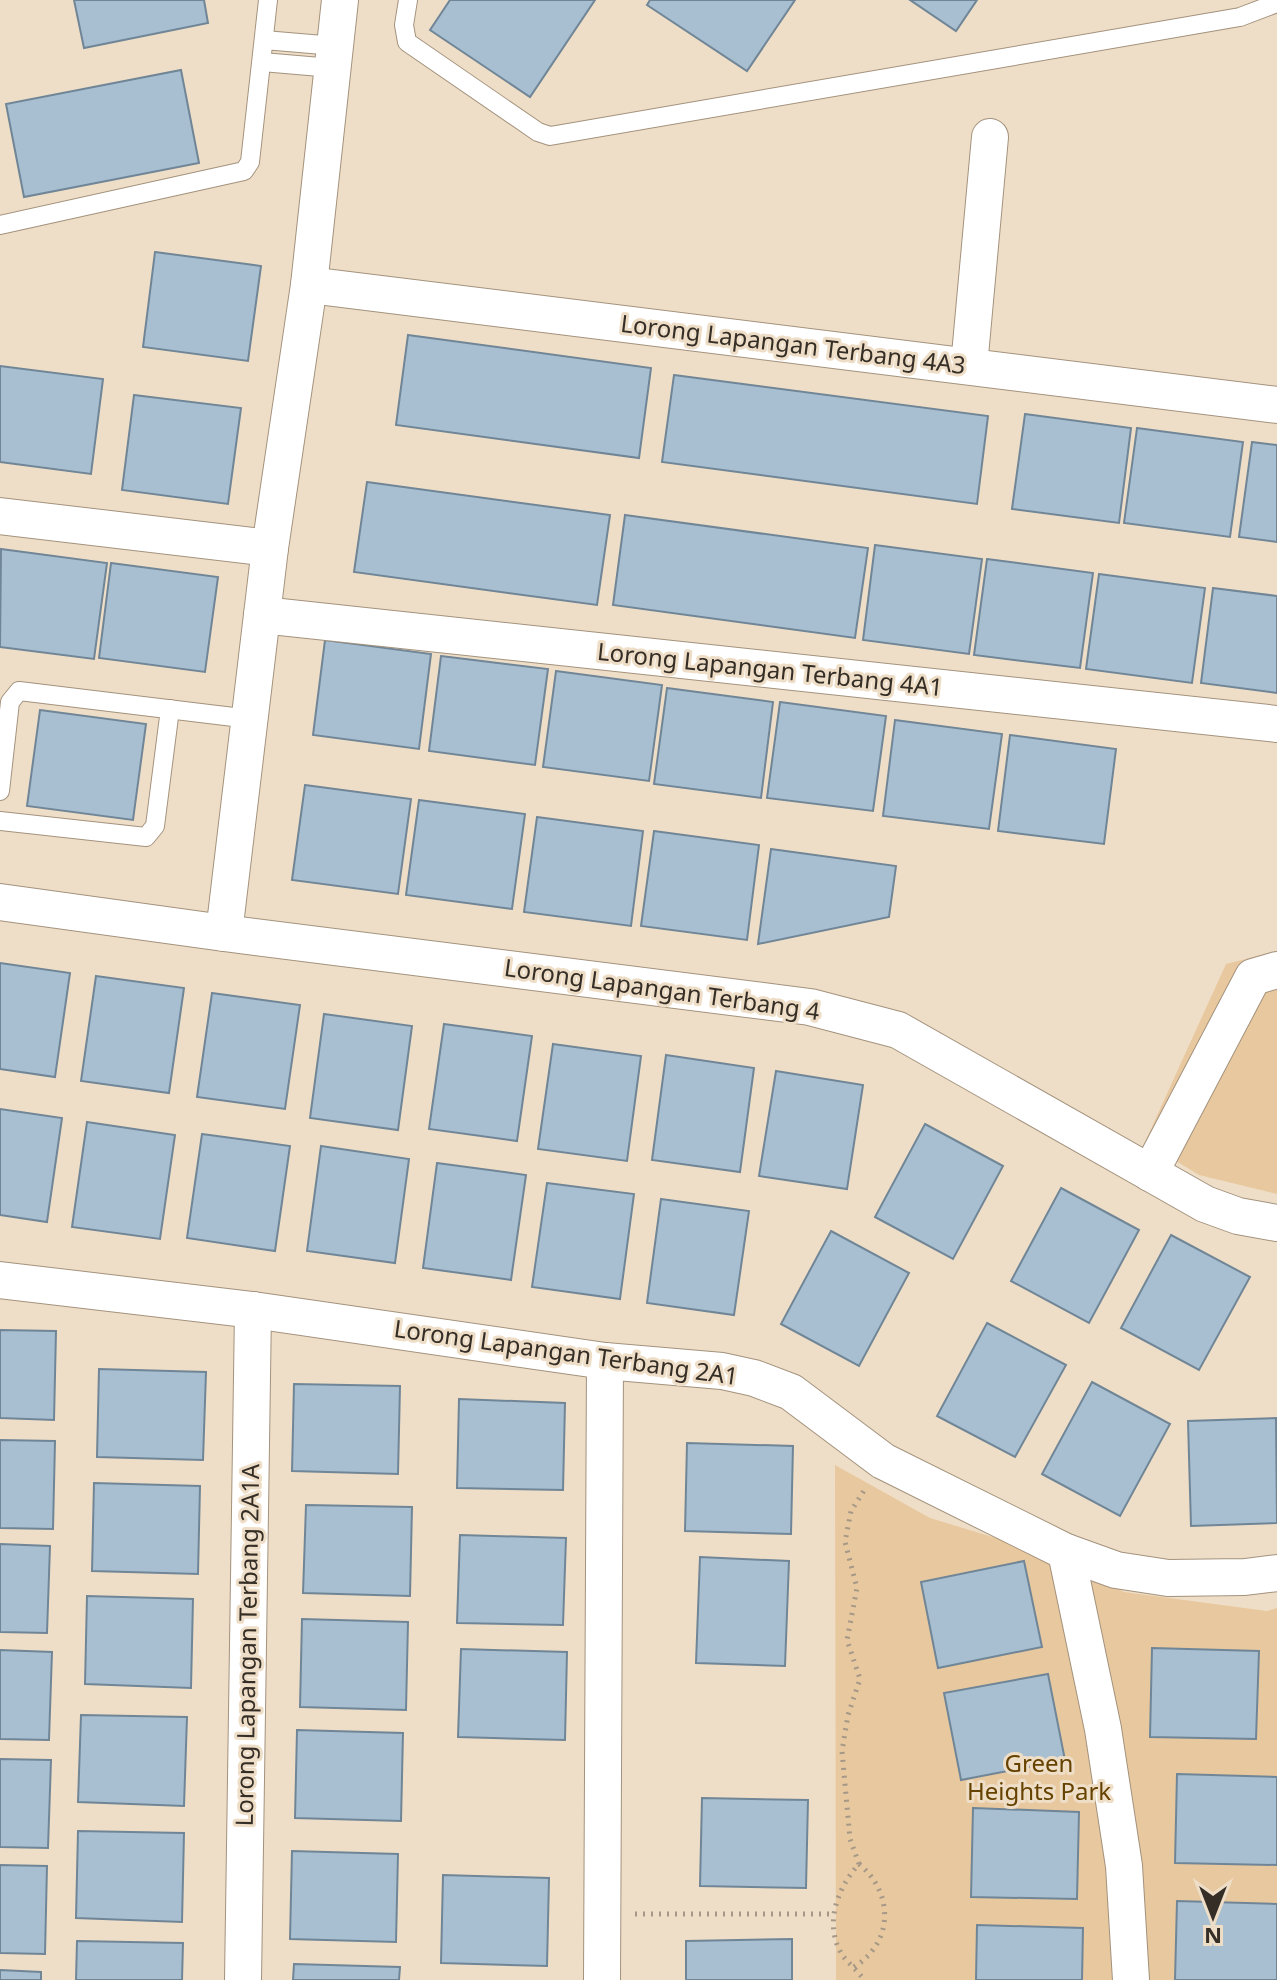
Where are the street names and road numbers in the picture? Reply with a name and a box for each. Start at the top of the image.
street label: Lorong Lapangan Terbang 4A3 [619,306,968,381]
street label: Lorong Lapangan Terbang 4A1 [596,634,945,703]
street label: Lorong Lapangan Terbang 4 [502,950,822,1027]
street label: Lorong Lapangan Terbang 2A1 [392,1311,740,1392]
street label: Lorong Lapangan Terbang 2A1A [227,1463,266,1827]

